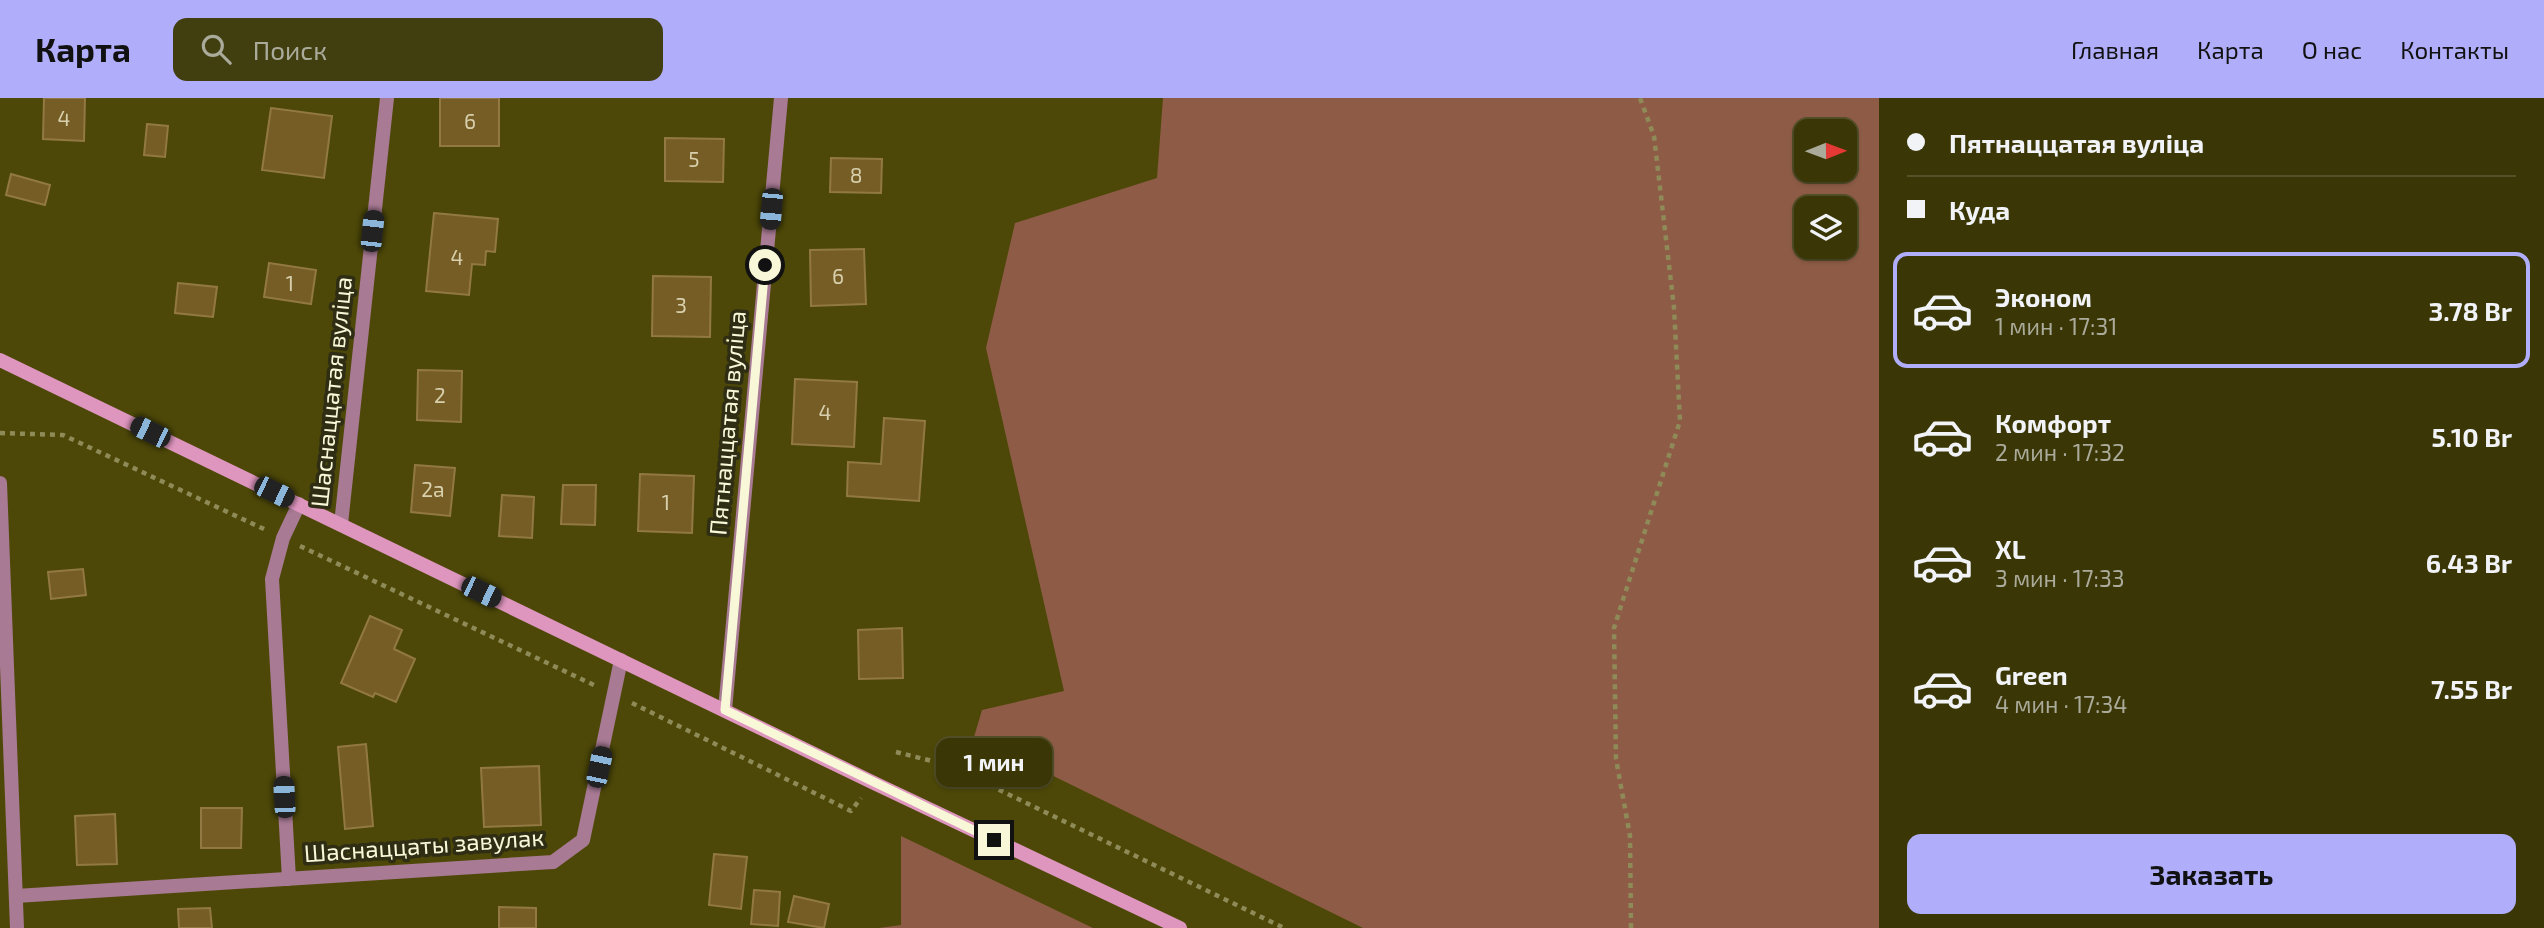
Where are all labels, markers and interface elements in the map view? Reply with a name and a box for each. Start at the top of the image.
search box [173,18,663,81]
text: Карта [35,29,131,69]
icon: search [197,30,235,68]
text: Поиск [253,34,327,65]
text: Главная [2071,35,2159,64]
text: Карта [2197,35,2264,64]
text: О нас [2302,35,2362,64]
text: Контакты [2400,35,2509,64]
house number: 4 [58,105,70,130]
house number: 6 [464,108,476,133]
north arrow [1794,119,1857,182]
map controls [1794,119,1857,259]
text: Пятнаццатая вуліца [1949,127,2204,158]
house number: 5 [688,146,700,171]
house number: 8 [850,162,862,187]
car [759,187,784,231]
text: Куда [1949,194,2010,225]
button: layers [1794,196,1857,259]
car [360,209,385,253]
house number: 4 [451,244,463,269]
route start [749,249,781,281]
house number: 6 [832,263,844,288]
house number: 1 [286,270,294,295]
street label: Шаснаццатая вуліца [304,275,358,509]
icon: car [1911,279,1974,342]
text: Эконом [1995,281,2092,312]
house number: 3 [675,292,687,317]
text: 3.78 Br [2428,295,2512,326]
street label: Пятнаццатая вуліца [702,309,752,536]
text: 1 мин · 17:31 [1995,312,2117,340]
house number: 2 [434,382,446,407]
house number: 4 [819,399,831,424]
icon: car [1911,405,1974,468]
text: Комфорт [1995,407,2111,438]
car [127,413,174,451]
text: 5.10 Br [2431,421,2512,452]
text: 2 мин · 17:32 [1995,438,2125,466]
car [251,473,298,511]
house number: 2а [421,476,445,501]
house number: 1 [662,489,670,514]
icon: car [1911,531,1974,594]
text: XL [1995,533,2026,564]
text: 6.43 Br [2426,547,2512,578]
text: 3 мин · 17:33 [1995,564,2125,592]
car [458,573,505,611]
icon: car [1911,657,1974,720]
text: Green [1995,659,2068,690]
text: 7.55 Br [2431,673,2512,704]
text: 4 мин · 17:34 [1995,690,2127,718]
callout: 1 мин [936,738,1052,788]
car [585,744,614,790]
text: 1 мин [964,748,1024,776]
car [273,775,296,819]
street label: Шаснаццаты завулак [303,822,545,868]
route end [978,824,1010,856]
button: Заказать [1907,834,2516,914]

